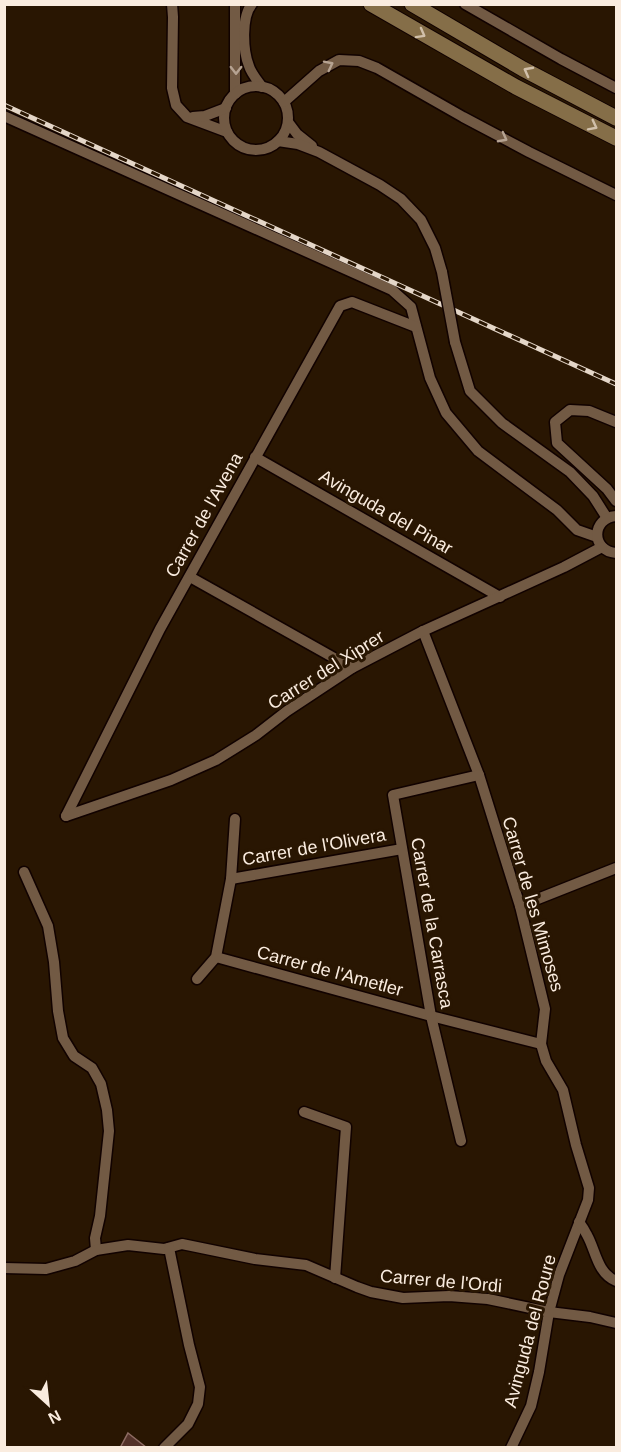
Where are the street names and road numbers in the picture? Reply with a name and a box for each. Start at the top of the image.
street label: Carrer de l'Avena [162,448,247,581]
street label: Avinguda del Pinar [316,466,456,558]
street label: Carrer del Xiprer [264,626,388,714]
street label: Carrer de les Mimoses [498,814,568,994]
street label: Carrer de l'Olivera [241,824,388,869]
street label: Carrer de la Carrasca [407,836,457,1011]
street label: Carrer de l'Ametler [255,942,405,1000]
street label: Avinguda del Roure [500,1252,560,1410]
street label: Carrer de l'Ordi [379,1266,503,1296]

